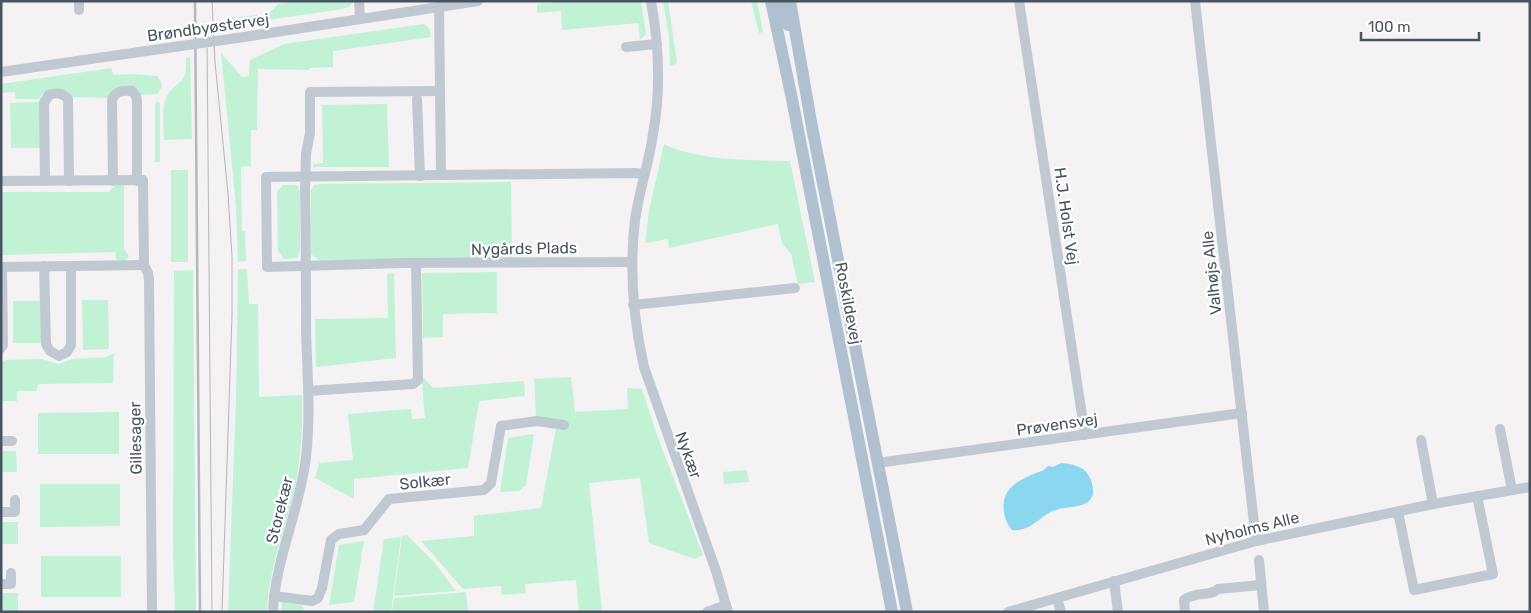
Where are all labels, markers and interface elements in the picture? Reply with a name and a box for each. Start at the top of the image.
street label: Brøndbyøstervej [146,10,270,45]
scale bar [1361,10,1478,42]
text: 100 m [1368,18,1410,36]
street label: H.J. Holst Vej [1050,166,1083,266]
street label: Valhøjs Alle [1198,230,1225,316]
street label: Nygårds Plads [471,238,577,259]
street label: Roskildevej [831,260,866,346]
street label: Gillesager [125,401,146,475]
street label: Prøvensvej [1015,409,1099,440]
street label: Nykær [671,429,706,481]
street label: Solkær [398,469,452,494]
street label: Storekær [262,474,297,546]
street label: Nyholms Alle [1203,508,1301,549]

